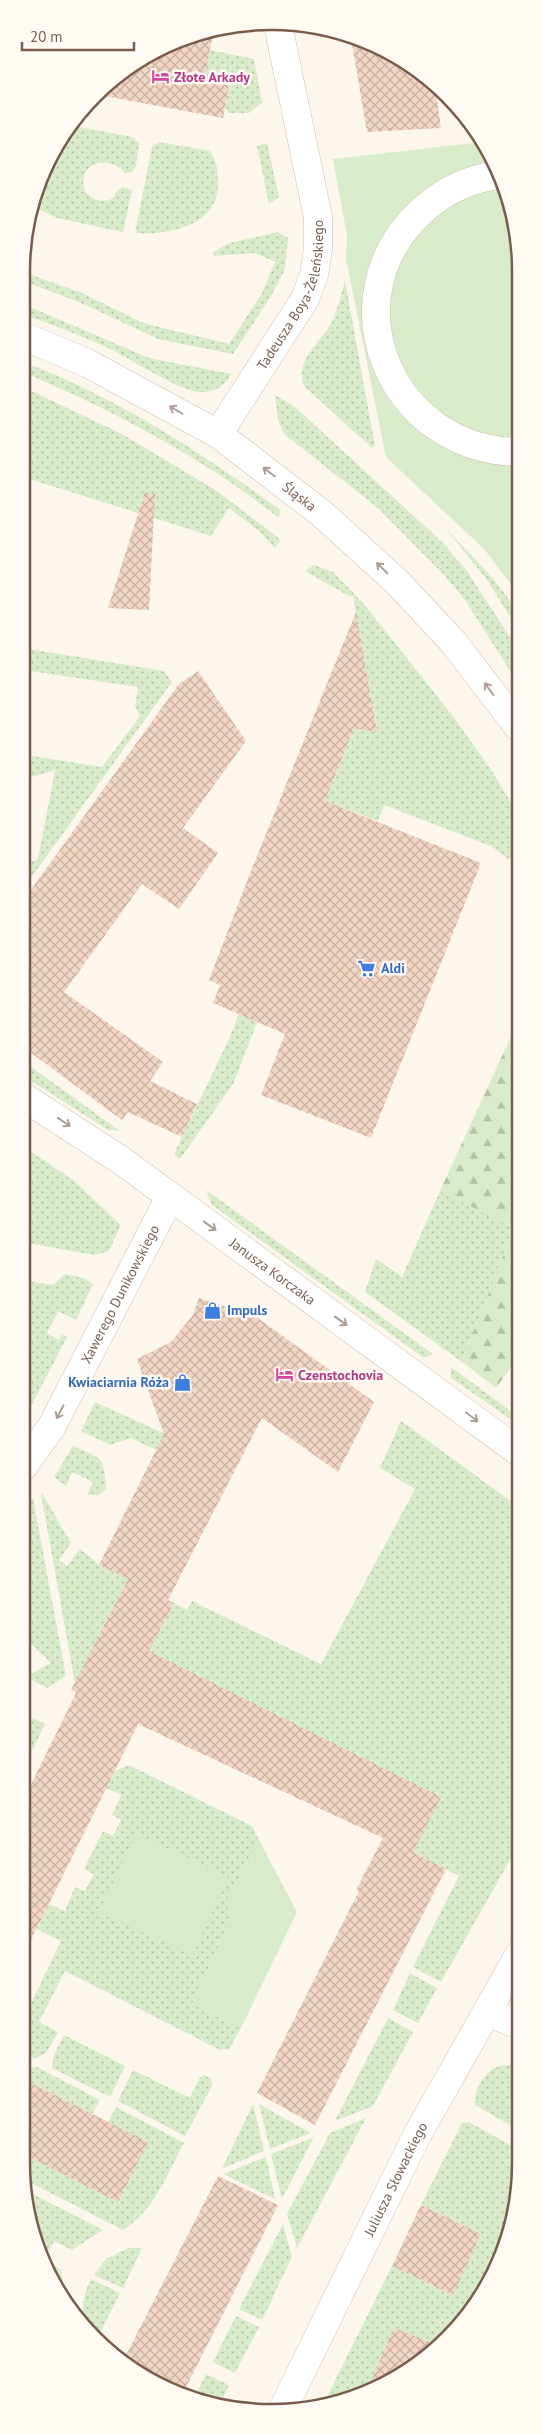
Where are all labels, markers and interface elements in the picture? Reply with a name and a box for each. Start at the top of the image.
scale bar [22,20,135,52]
text: 20 m [30,27,63,46]
hotel icon: Złote Arkady [150,67,170,87]
place label: Złote Arkady [174,68,250,86]
street label: Tadeusza Boya-Żeleńskiego [253,220,327,373]
one-way arrow [170,405,184,415]
one-way arrow [263,467,276,478]
street label: Śląska [279,478,320,515]
one-way arrow [376,562,388,574]
one-way arrow [484,683,495,696]
supermarket icon: Aldi [357,958,377,978]
place label: Aldi [381,959,405,977]
one-way arrow [57,1117,71,1127]
one-way arrow [203,1220,216,1231]
street label: Xawerego Dunikowskiego [77,1222,163,1367]
street label: Janusza Korczaka [225,1233,319,1309]
shop icon: Impuls [203,1300,223,1320]
place label: Impuls [227,1301,267,1319]
one-way arrow [334,1316,348,1326]
hotel icon: Czenstochovia [274,1365,294,1385]
place label: Czenstochovia [298,1366,383,1384]
shop icon: Kwiaciarnia Róża [173,1372,193,1392]
place label: Kwiaciarnia Róża [68,1373,169,1391]
one-way arrow [54,1404,64,1418]
one-way arrow [465,1412,479,1422]
street label: Juliusza Słowackiego [360,2119,432,2240]

